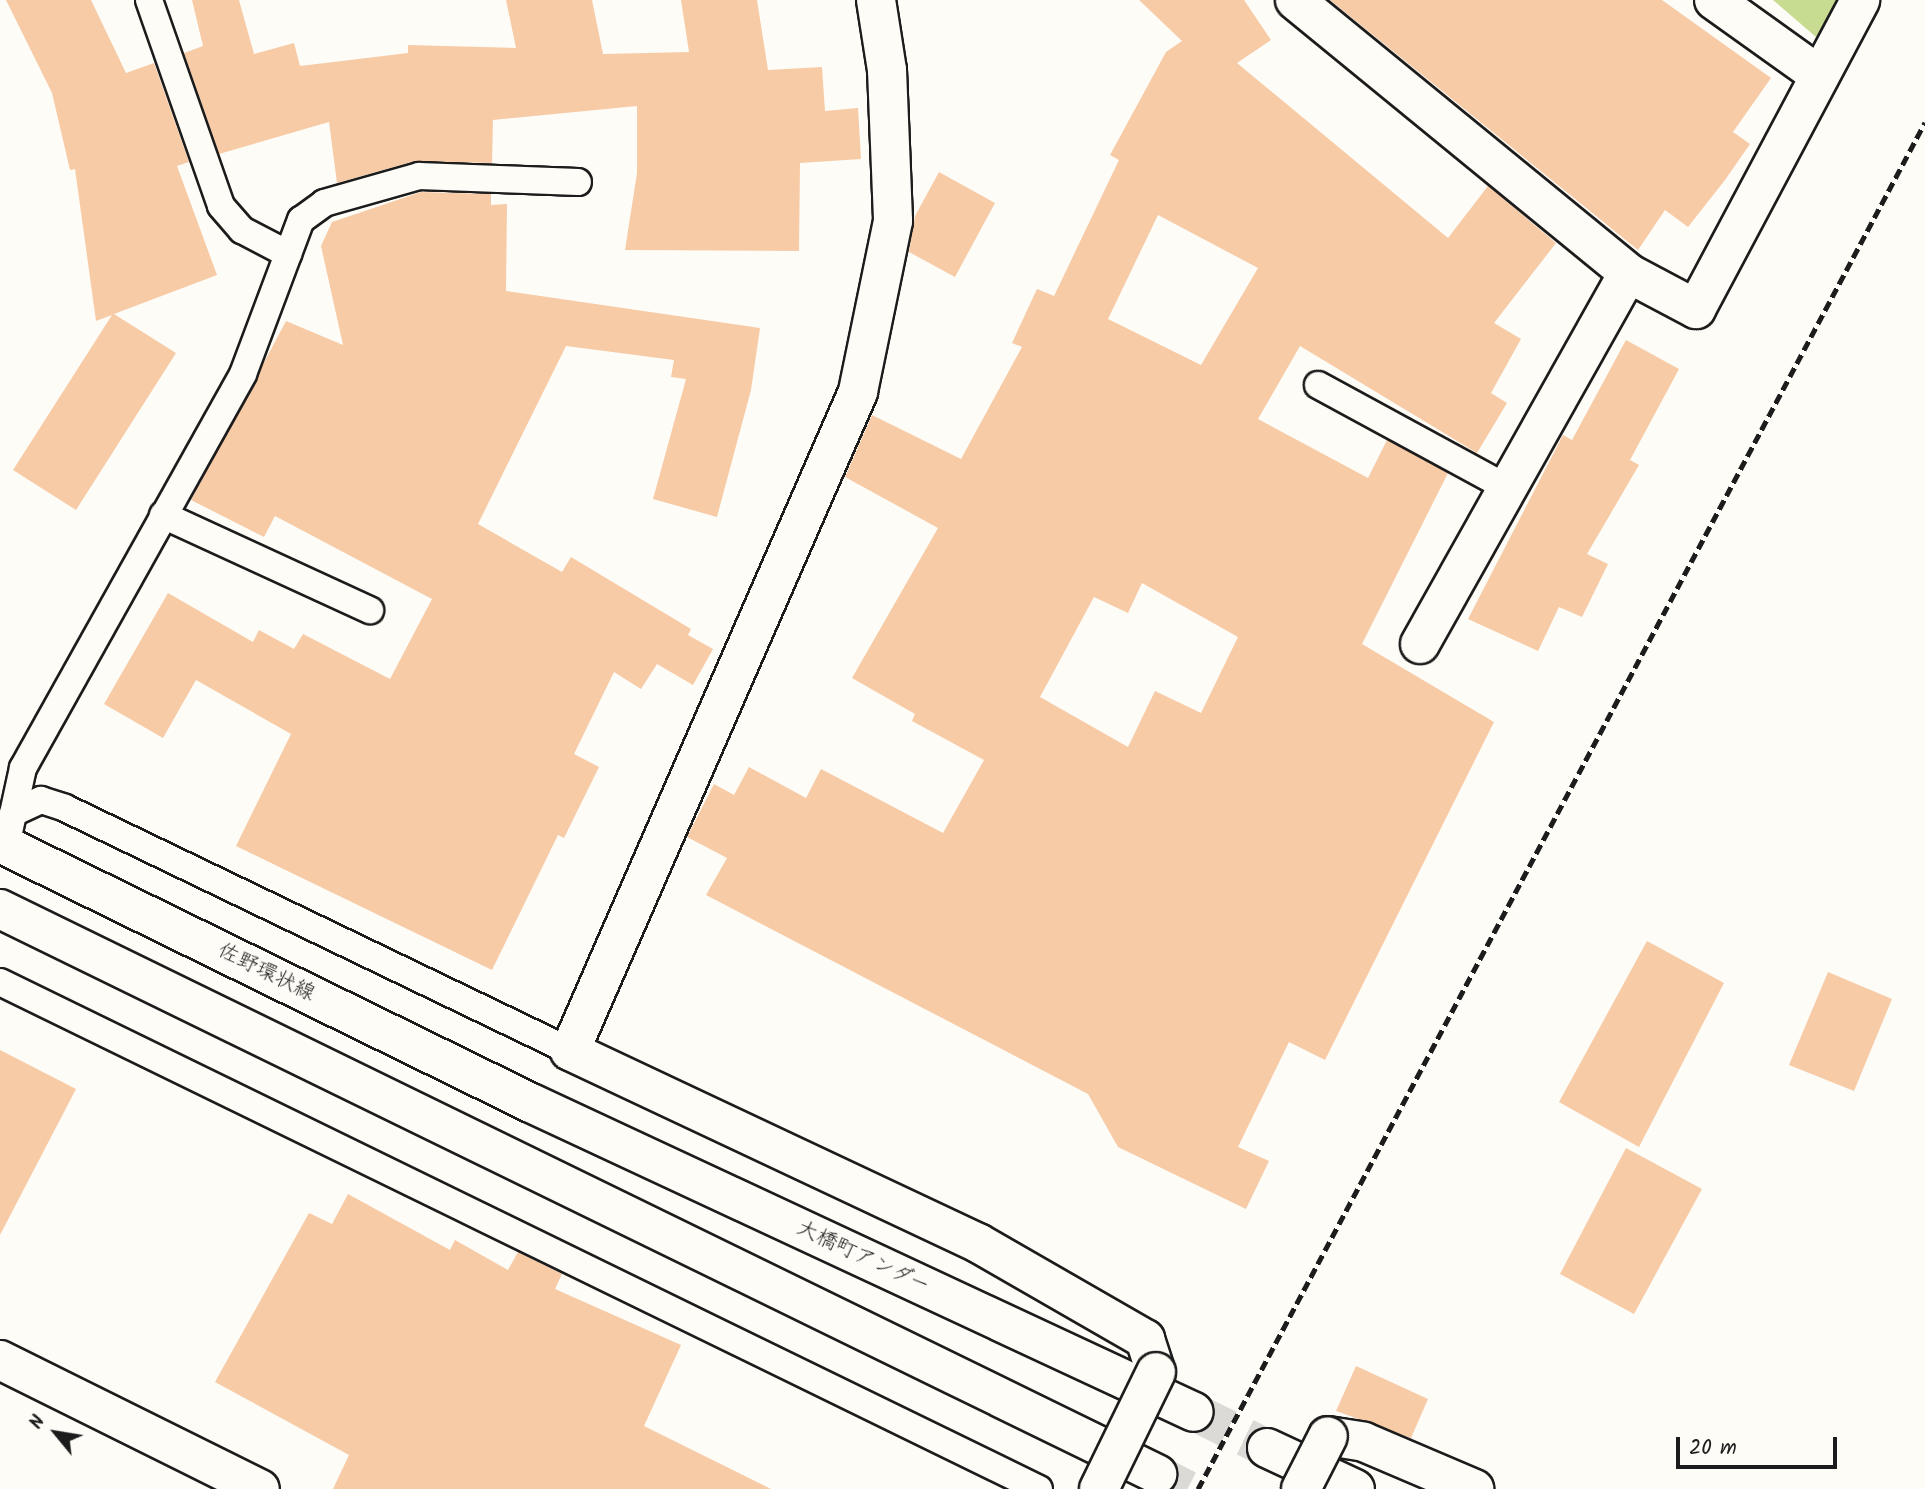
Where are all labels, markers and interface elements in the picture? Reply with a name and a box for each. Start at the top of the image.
street label: 佐野環状線 [213,939,319,1007]
street label: 大橋町アンダー [792,1216,934,1300]
north arrow [21,1398,91,1468]
text: N [22,1410,54,1435]
scale bar [1680,1422,1841,1466]
text: 20 m [1689,1432,1737,1465]

